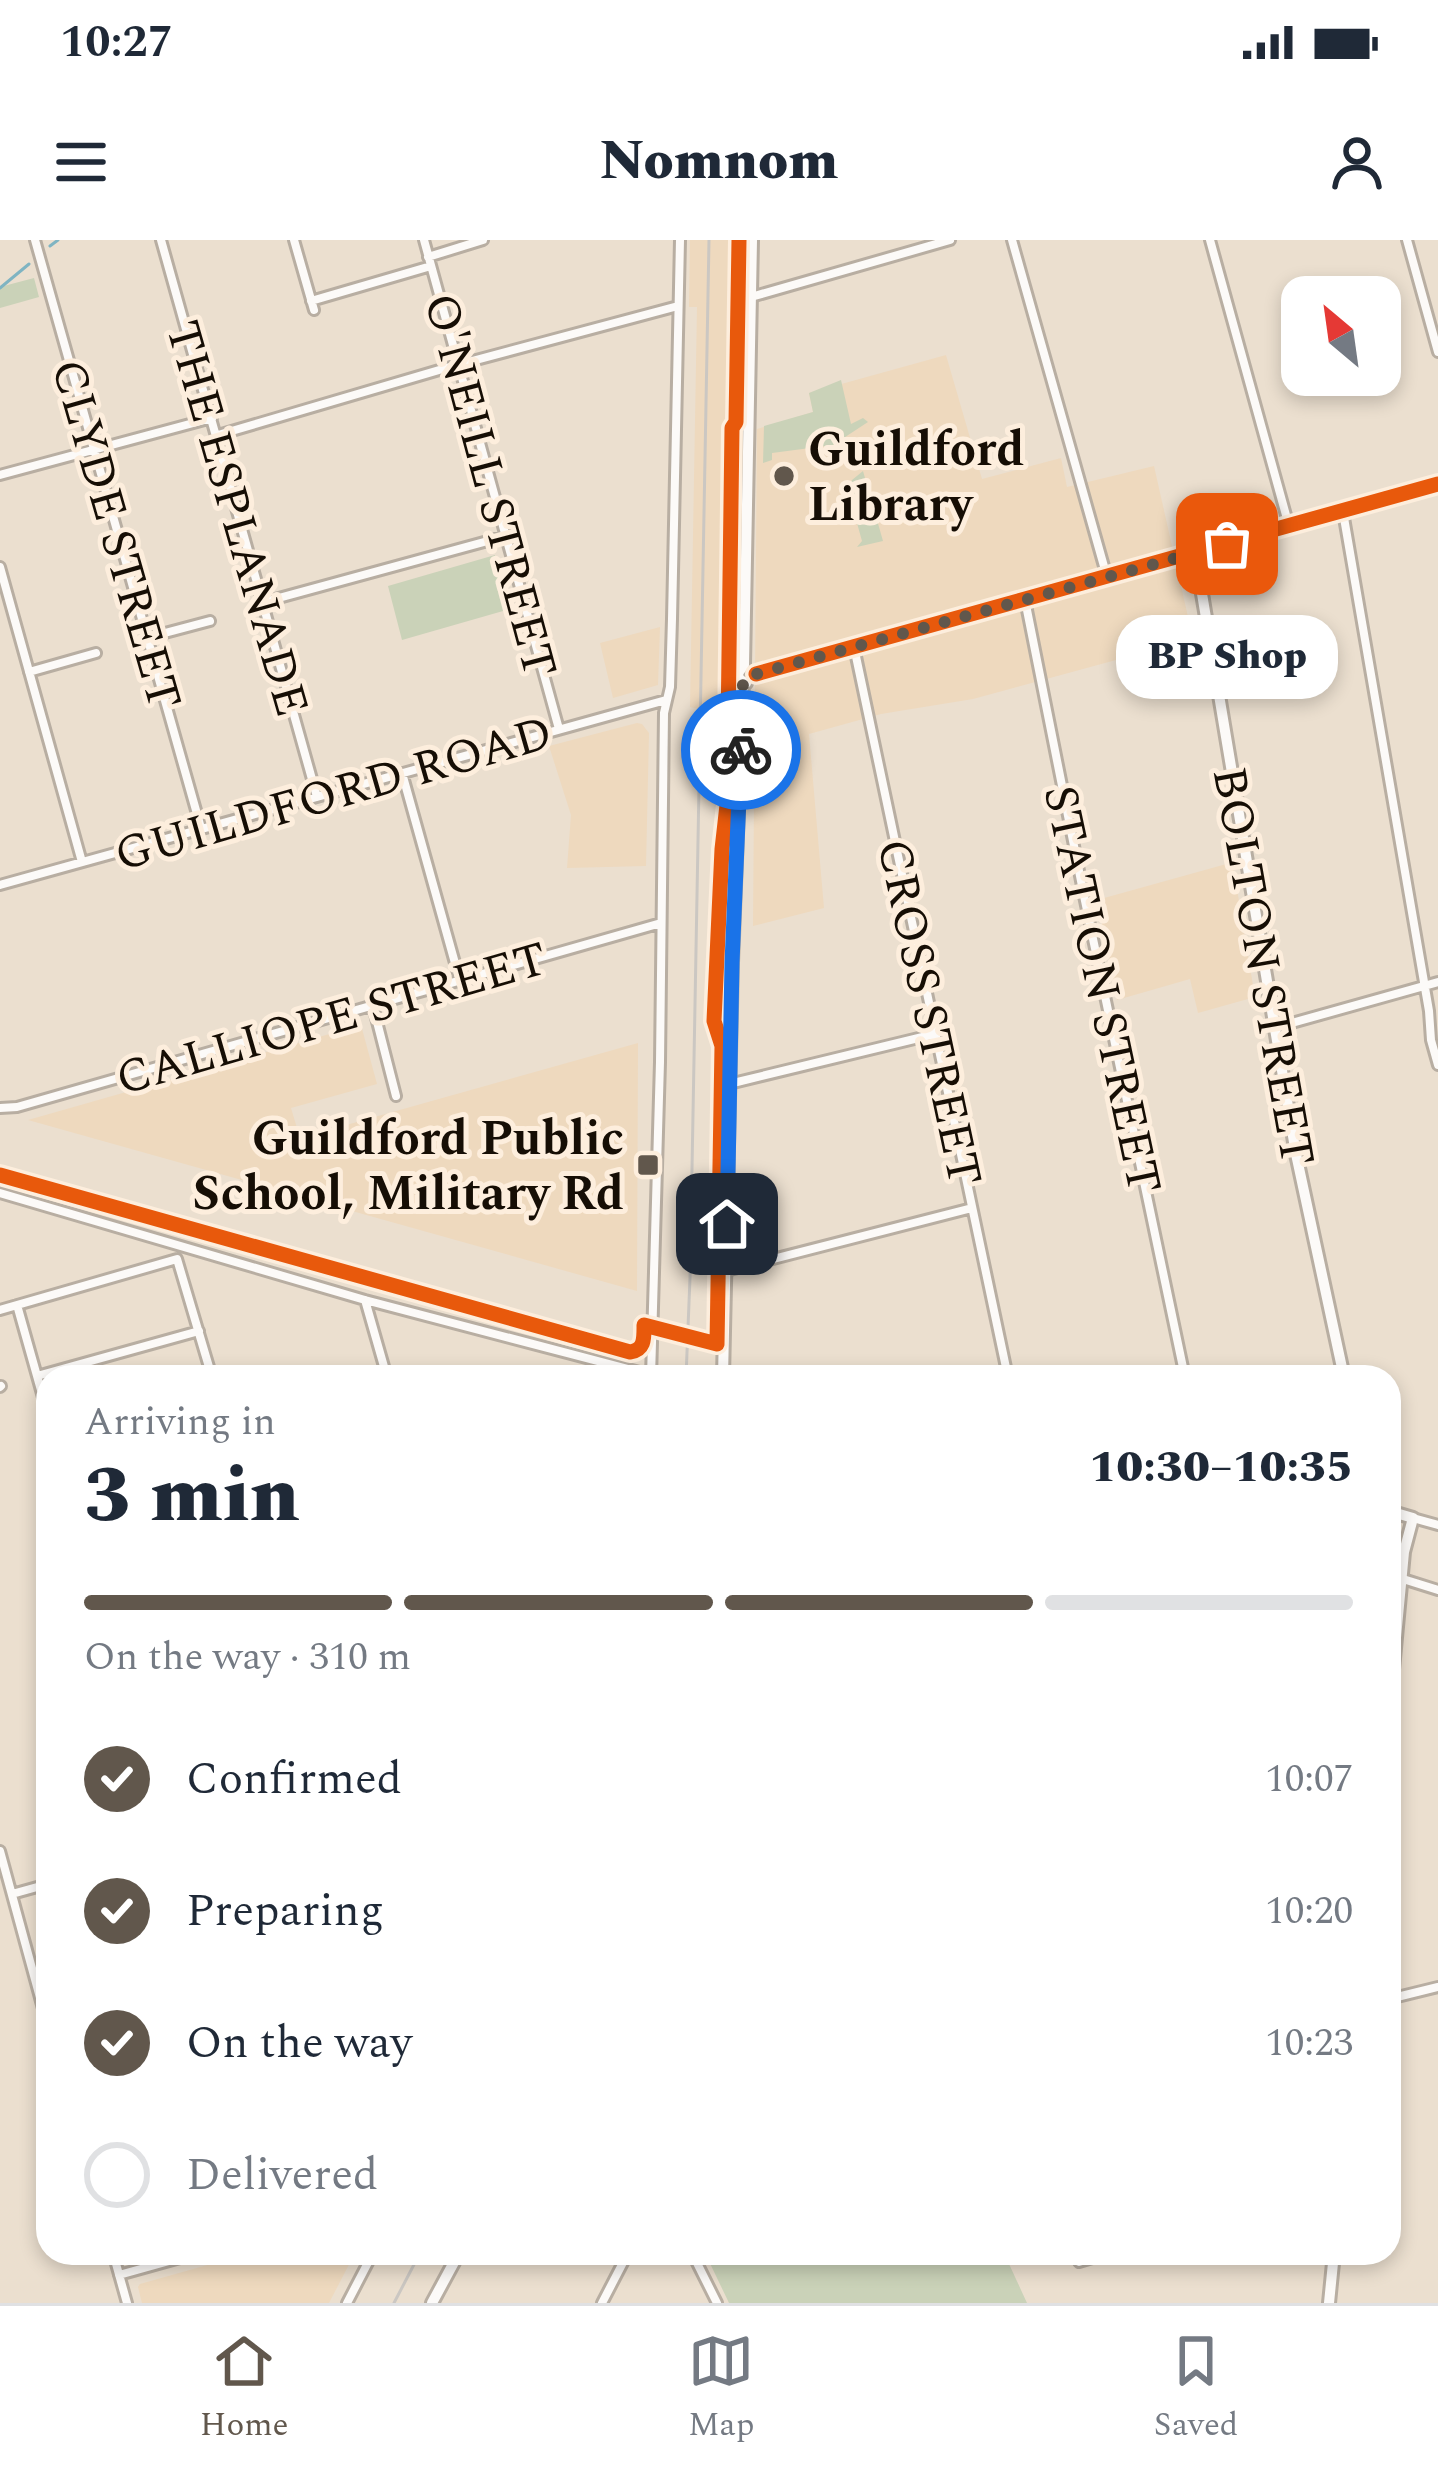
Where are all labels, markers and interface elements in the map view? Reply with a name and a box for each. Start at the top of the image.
text: 10:27 [60,8,173,77]
text: Nomnom [600,121,838,203]
icon: menu [48,129,114,195]
icon: person [1324,129,1390,195]
north arrow [1281,276,1401,396]
map controls [1281,276,1401,396]
street label: O'NEILL STREET [403,285,576,686]
street label: THE ESPLANADE [145,312,328,725]
street label: CLYDE STREET [31,351,200,718]
place label: Guildford Library [808,414,1024,542]
marker: Guildford Library [771,463,797,489]
pin [1176,493,1278,595]
icon: bag [1194,511,1260,577]
callout: BP Shop [1116,616,1338,700]
text: BP Shop [1147,627,1307,686]
courier [681,690,801,810]
street label: GUILDFORD ROAD [106,697,561,892]
icon: bike [708,717,774,783]
street label: BOLTON STREET [1191,761,1334,1172]
street label: STATION STREET [1023,779,1180,1200]
street label: CROSS STREET [856,832,1001,1193]
street label: CALLIOPE STREET [108,923,556,1116]
place label: Guildford Public School, Military Rd [193,1103,624,1231]
marker: Guildford Public School, Military Rd [635,1152,661,1178]
pin [676,1173,778,1275]
icon: home [694,1191,760,1257]
text: Arriving in [84,1393,276,1452]
text: 10:30–10:35 [1089,1433,1353,1502]
text: 3 min [84,1437,300,1556]
text: On the way · 310 m [84,1628,411,1687]
text: Confirmed [186,1745,402,1814]
icon: check [84,1746,150,1812]
text: 10:07 [1265,1750,1353,1809]
text: Preparing [186,1877,384,1946]
icon: check [84,1878,150,1944]
text: 10:20 [1265,1882,1353,1941]
text: On the way [186,2009,412,2078]
icon: check [84,2010,150,2076]
text: 10:23 [1265,2014,1353,2073]
text: Delivered [186,2141,378,2210]
tab: Home [200,2328,289,2450]
tab: Map [688,2328,754,2450]
tab: Saved [1154,2328,1238,2450]

